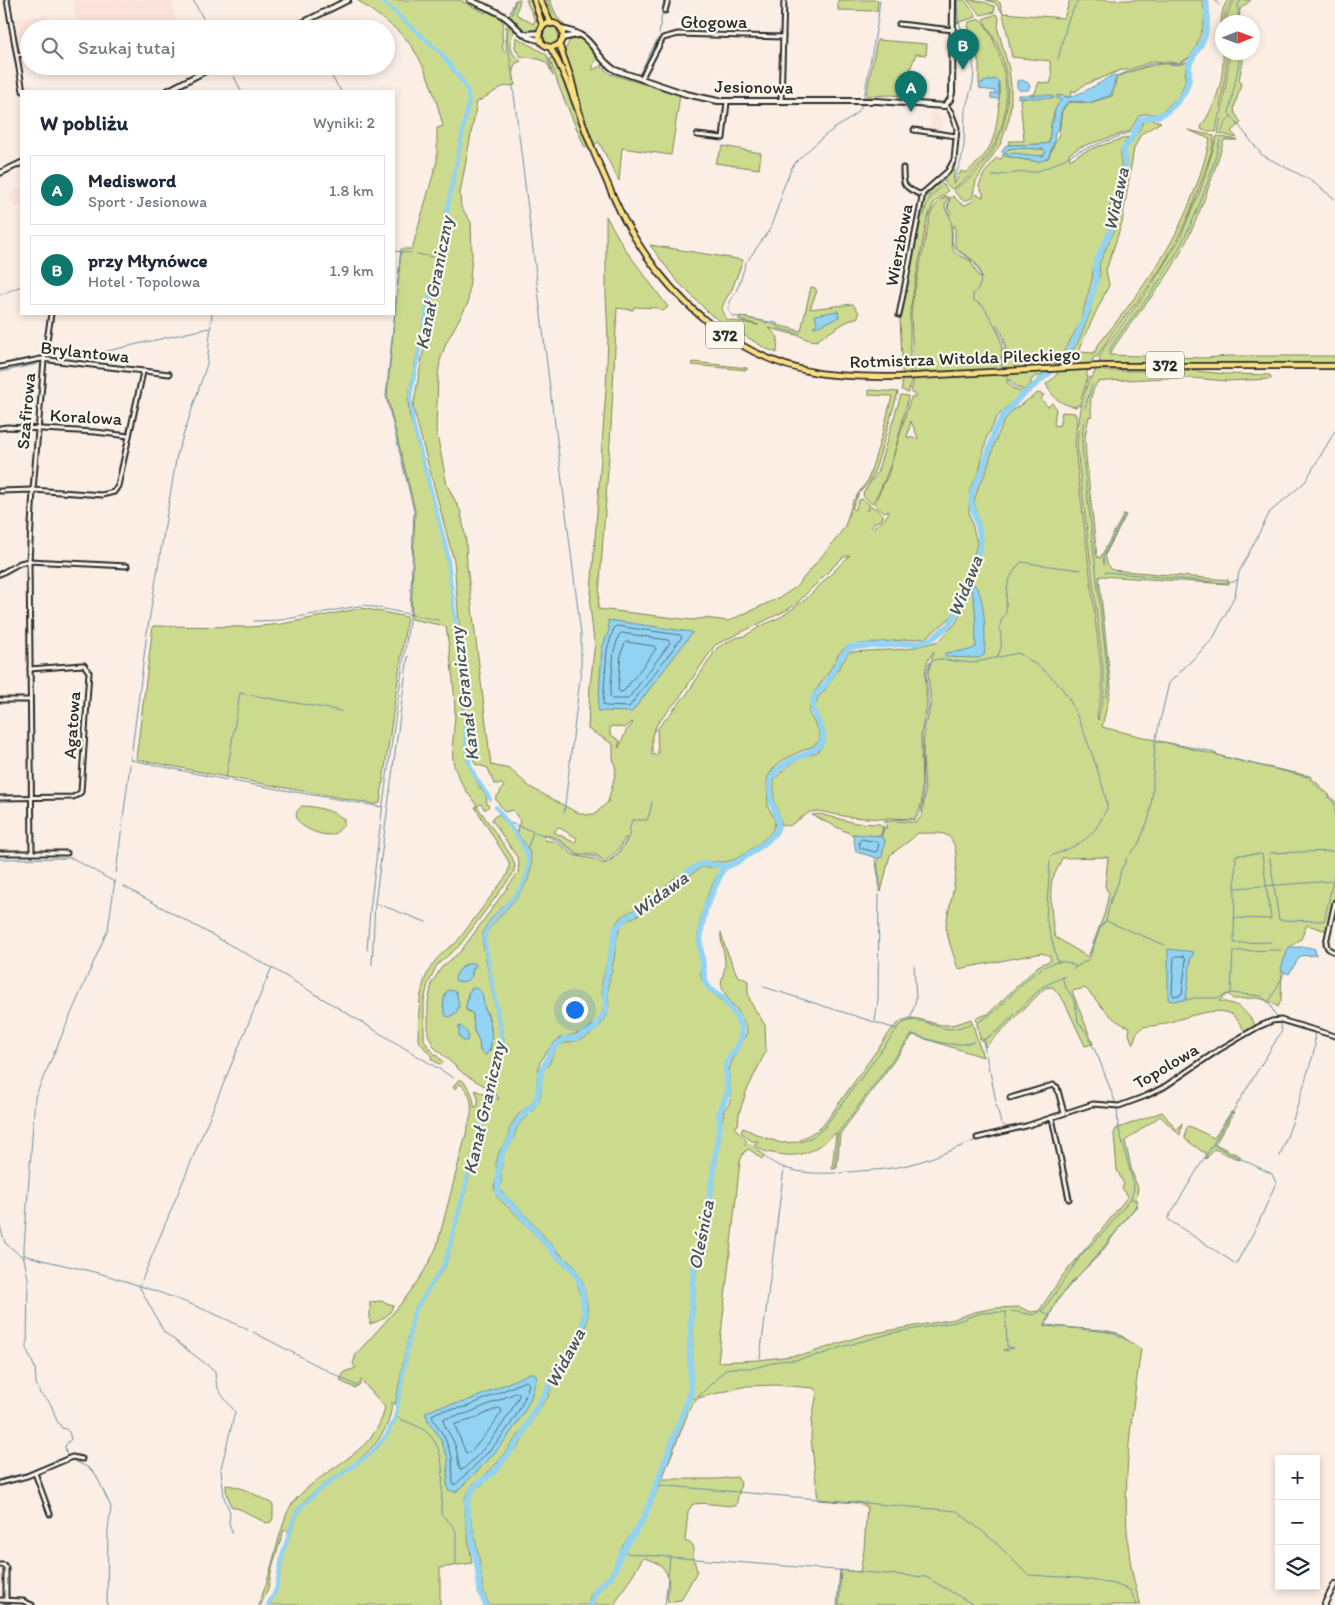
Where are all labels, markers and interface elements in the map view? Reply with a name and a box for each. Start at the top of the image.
street label: Głogowa [681,11,748,33]
north arrow [1215,15,1260,60]
search box [20,20,395,75]
pin: B [947,29,979,70]
icon: search [38,34,66,62]
text: Szukaj tutaj [78,36,175,59]
pin: A [895,71,927,112]
street label: Jesionowa [714,75,794,99]
text: W pobliżu [40,110,128,135]
text: Wyniki: 2 [313,113,375,132]
water label: Widawa [1098,165,1134,233]
text: Medisword [88,169,176,192]
text: A [52,181,62,200]
text: 1.8 km [329,181,374,200]
text: Sport · Jesionowa [88,192,207,211]
street label: Wierzbowa [880,201,918,288]
water label: Kanał Graniczny [410,213,459,351]
text: przy Młynówce [88,249,208,272]
text: B [52,261,62,280]
text: 1.9 km [330,261,374,280]
text: Hotel · Topolowa [88,272,200,291]
road number: 372 [706,322,744,348]
street label: Brylantowa [39,336,131,368]
street label: Rotmistrza Witolda Pileckiego [849,343,1081,373]
road number: 372 [1146,352,1184,378]
street label: Szafirowa [12,371,40,450]
street label: Koralowa [49,404,123,430]
water label: Widawa [942,552,988,620]
water label: Kanał Graniczny [444,624,484,762]
street label: Agatowa [59,690,85,759]
water label: Widawa [627,866,693,922]
your location [562,997,588,1023]
water label: Kanał Graniczny [458,1038,511,1176]
street label: Topolowa [1129,1038,1203,1094]
water label: Oleśnica [683,1198,719,1272]
water label: Widawa [540,1324,590,1392]
map controls [1275,1455,1320,1590]
button: + [1275,1455,1320,1500]
button: − [1275,1500,1320,1545]
button: layers [1275,1545,1320,1590]

